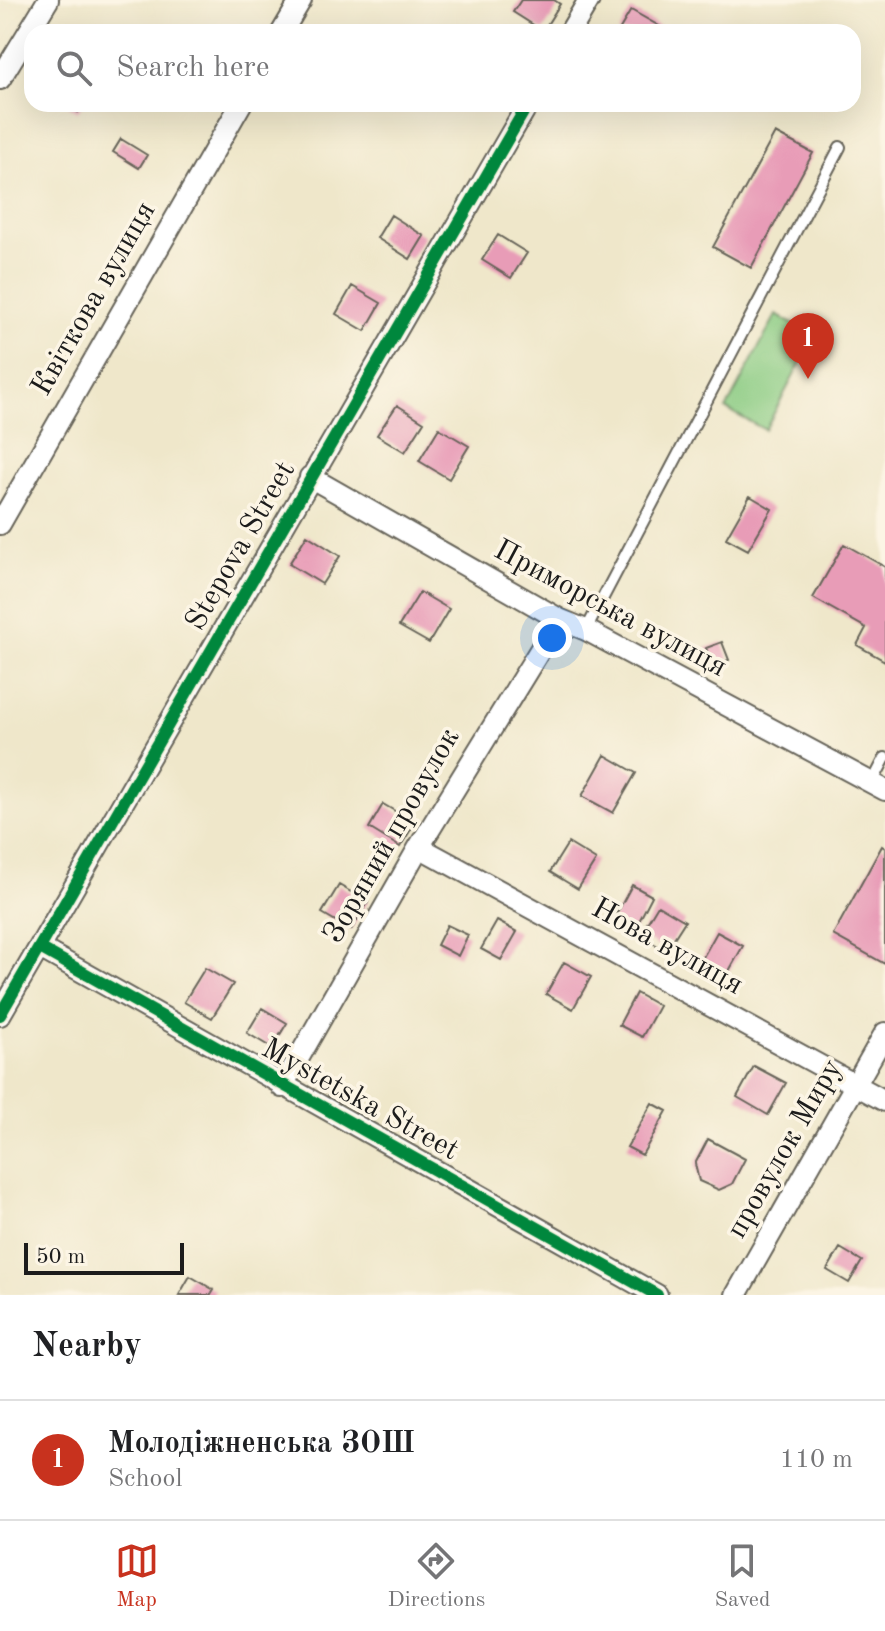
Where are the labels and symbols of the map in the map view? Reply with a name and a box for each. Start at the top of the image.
street label: Квіткова вулиця [27,197,161,401]
pin: 1 [782,313,834,379]
street label: Stepova Street [181,456,301,636]
street label: Приморська вулиця [489,535,731,683]
your location [532,618,572,658]
street label: Зоряний провулок [318,724,466,948]
street label: Нова вулиця [586,893,748,1001]
street label: Mystetska Street [256,1034,464,1166]
street label: провулок Миру [722,1054,848,1244]
scale bar [24,1239,184,1275]

